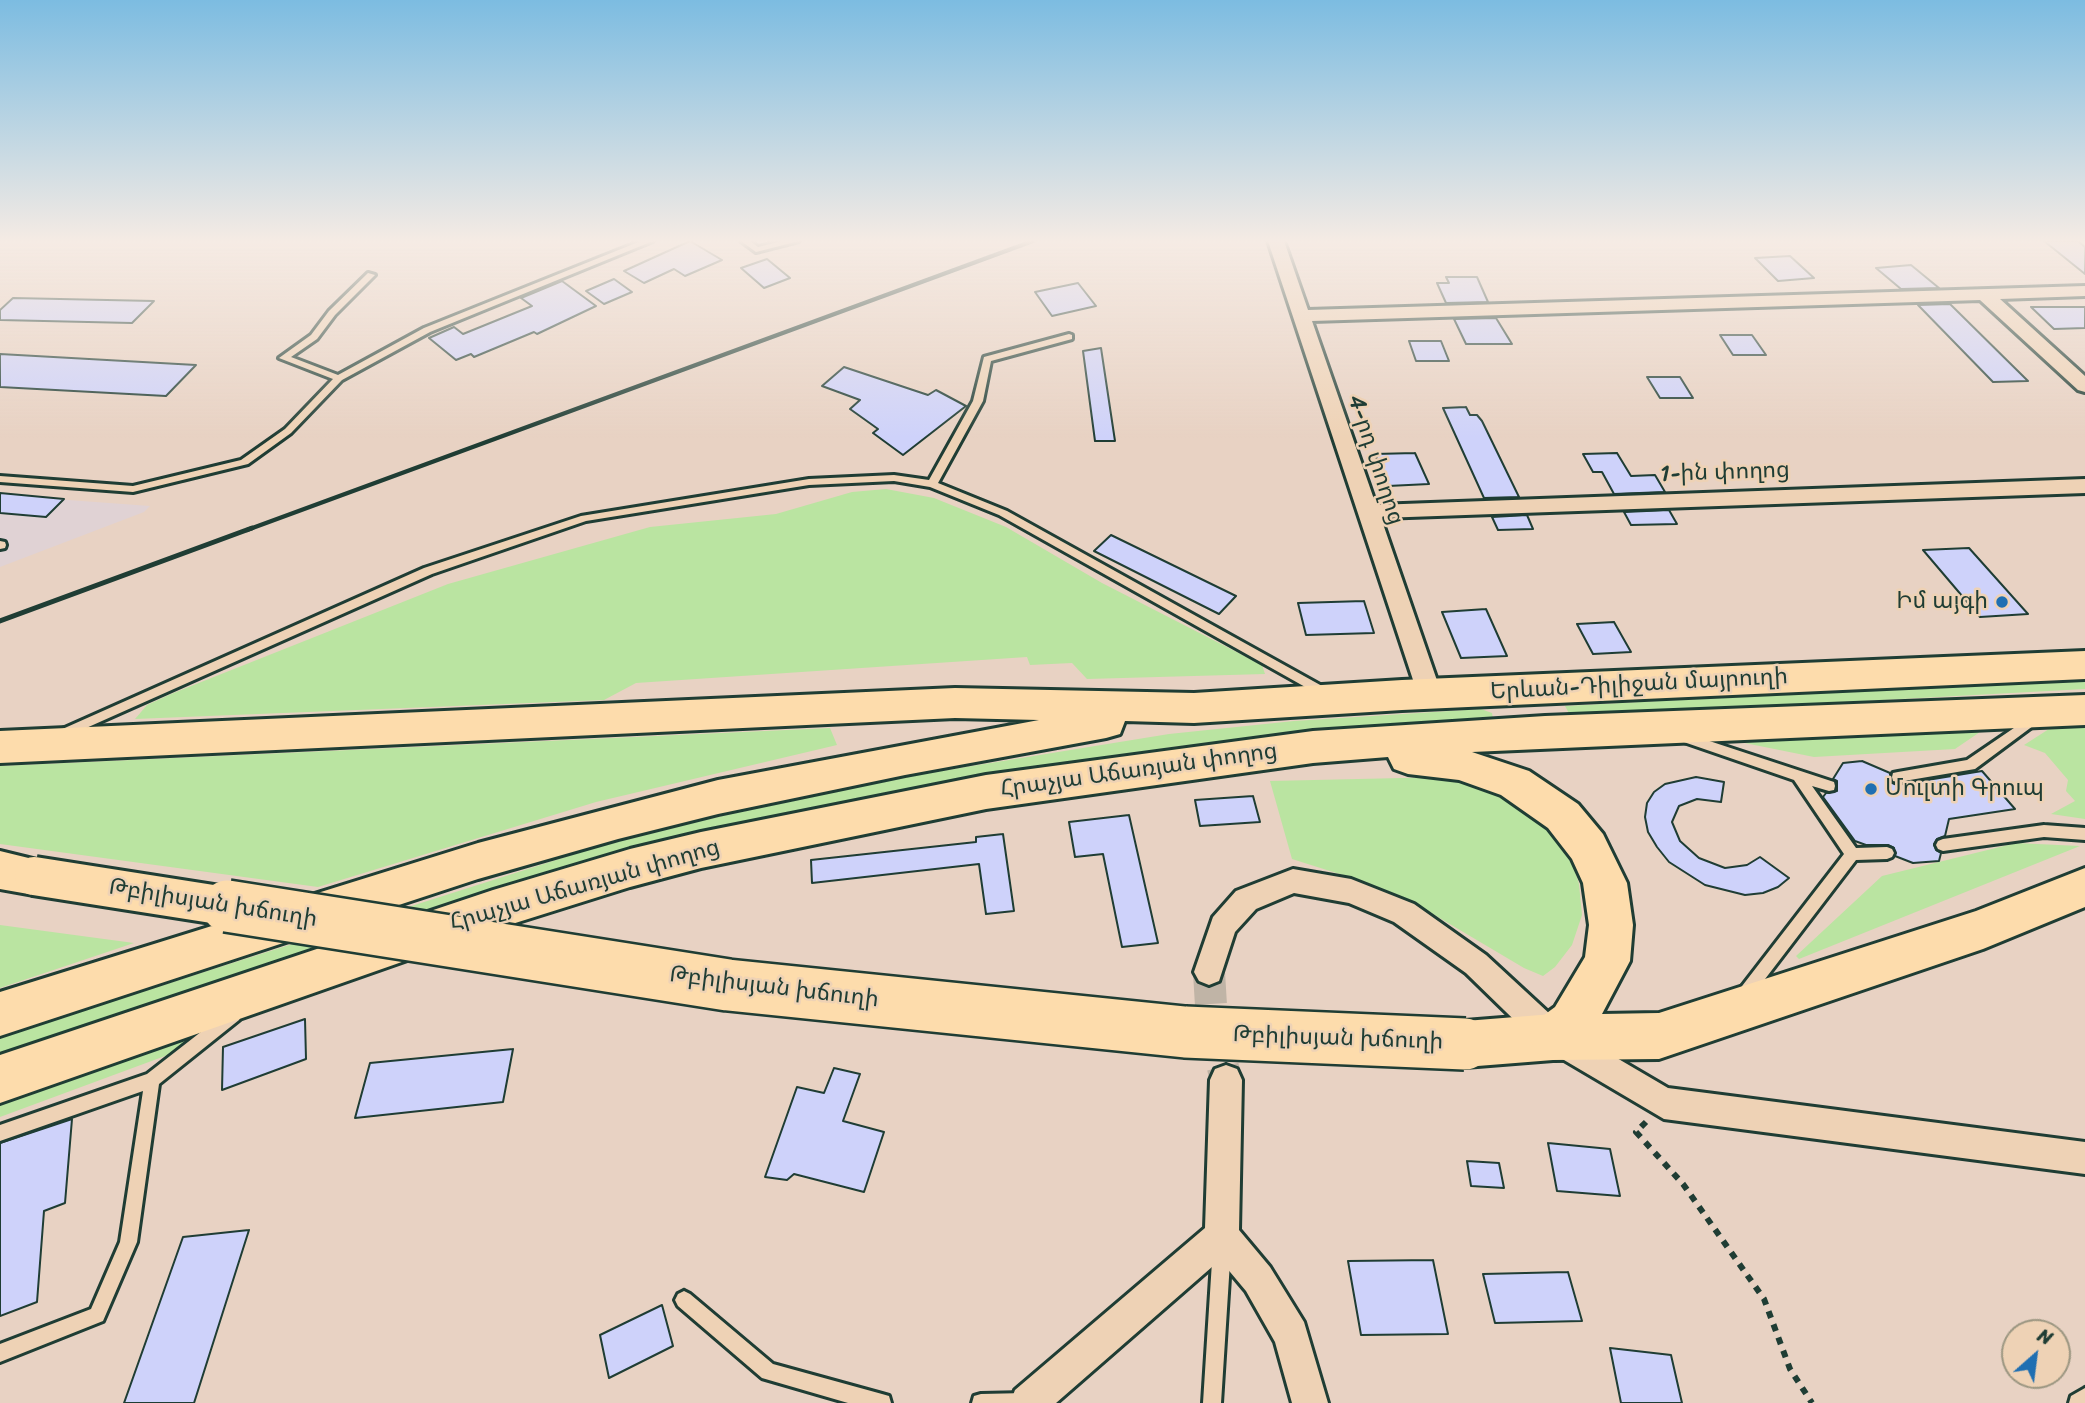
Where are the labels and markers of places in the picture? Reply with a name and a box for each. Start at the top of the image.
place label: Իմ այգի [1896,588,1988,616]
marker: Իմ այգի [1994,594,2010,610]
place label: Մուլտի Գրուպ [1885,775,2044,803]
marker: Մուլտի Գրուպ [1863,781,1879,797]

